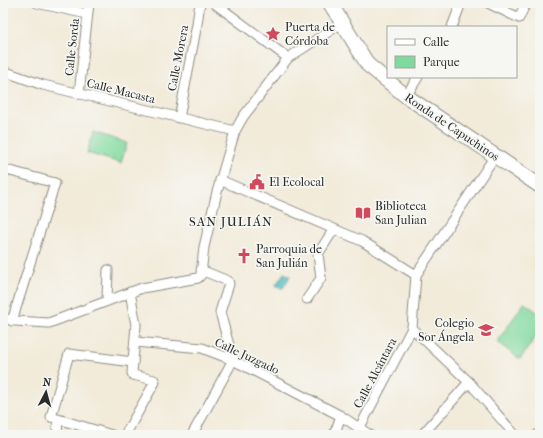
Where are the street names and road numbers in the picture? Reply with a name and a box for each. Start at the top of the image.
street label: Calle Sorda [62,17,82,77]
street label: Calle Morera [165,23,191,92]
street label: Calle Macasta [85,76,157,106]
street label: Ronda de Capuchinos [402,90,502,164]
street label: Calle Juzgado [212,335,282,377]
street label: Calle Alcántara [351,335,400,411]

